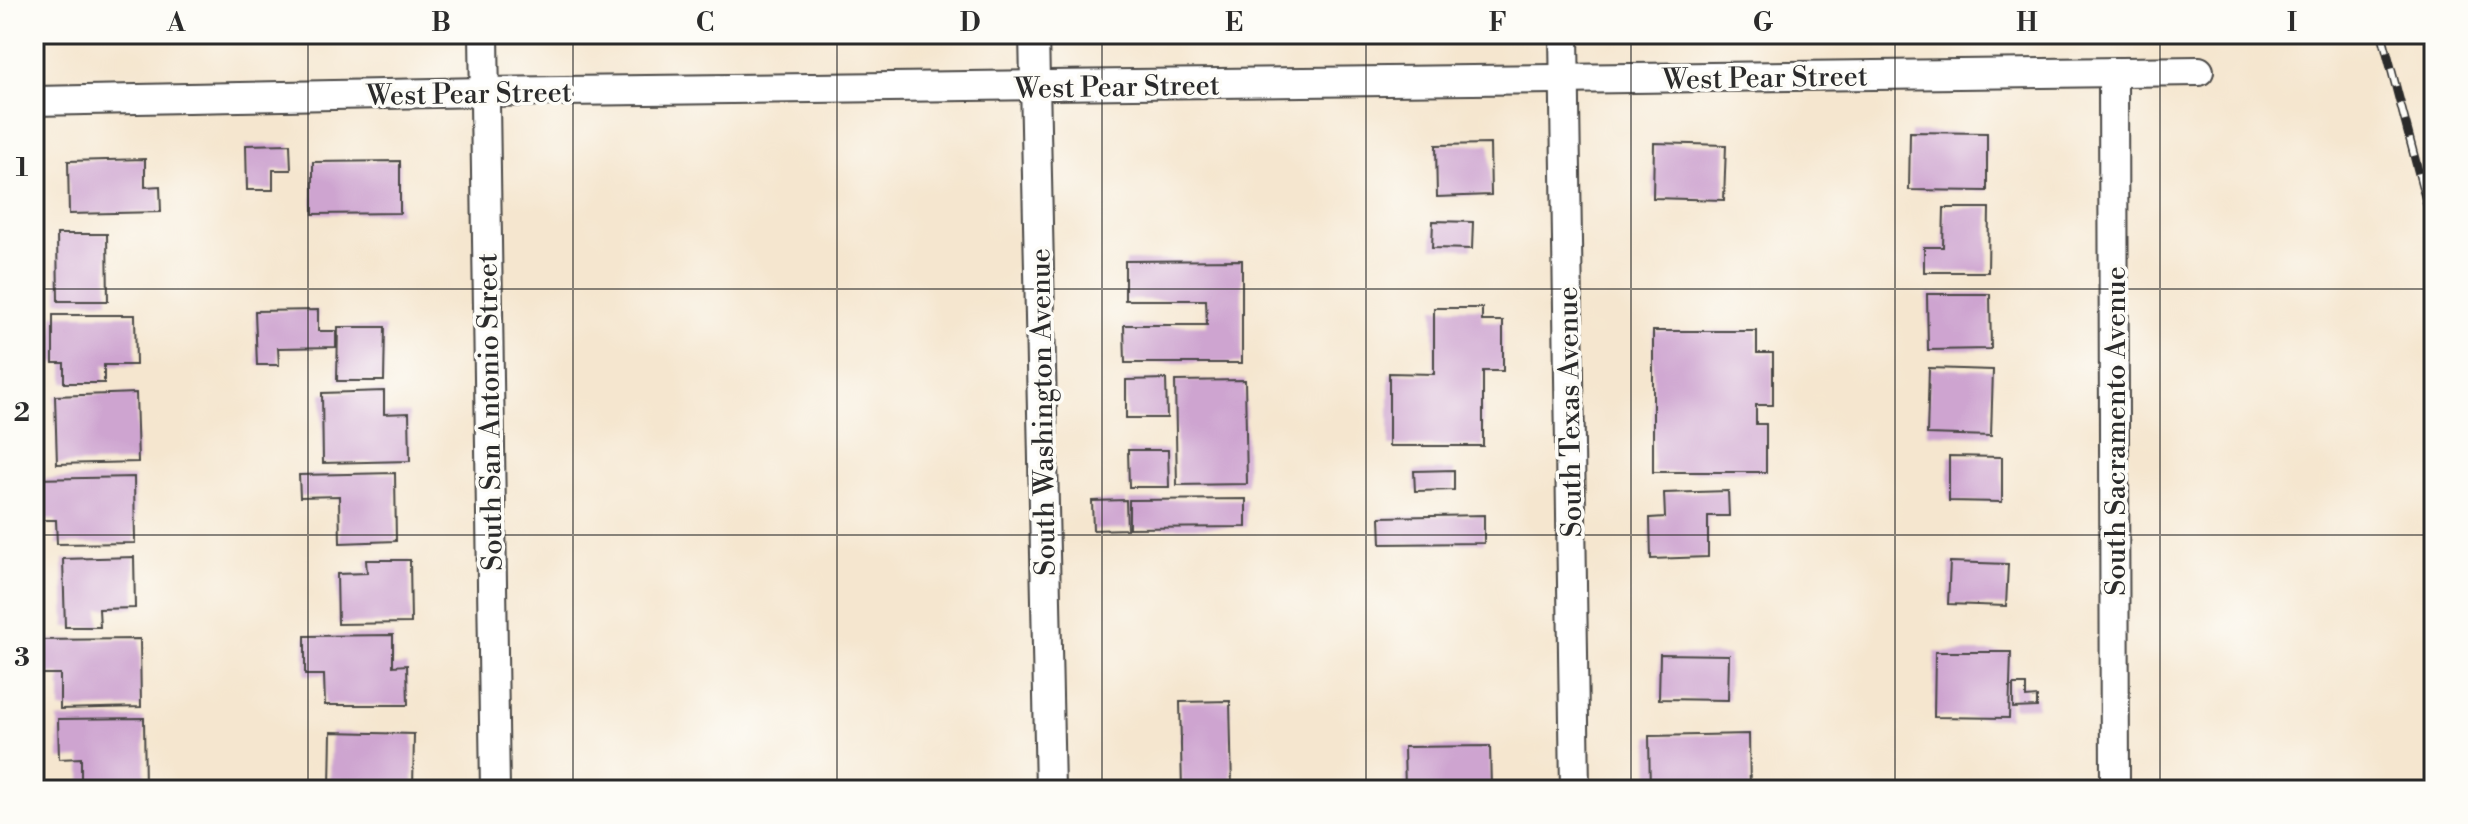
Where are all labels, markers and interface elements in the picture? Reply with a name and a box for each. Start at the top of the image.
text: A [166,7,186,39]
text: B [431,7,451,39]
text: C [696,7,714,39]
text: D [960,7,980,39]
text: E [1225,7,1243,39]
text: F [1489,7,1507,39]
text: G [1753,7,1774,39]
text: H [2016,7,2038,39]
text: I [2287,7,2297,39]
street label: West Pear Street [1661,59,1868,98]
street label: West Pear Street [1013,68,1220,107]
street label: West Pear Street [365,75,572,114]
text: 1 [16,152,29,184]
street label: South Washington Avenue [1023,248,1064,576]
street label: South San Antonio Street [470,253,511,571]
street label: South Sacramento Avenue [2099,266,2134,596]
street label: South Texas Avenue [1551,286,1590,538]
text: 2 [14,397,30,429]
text: 3 [14,642,30,674]

